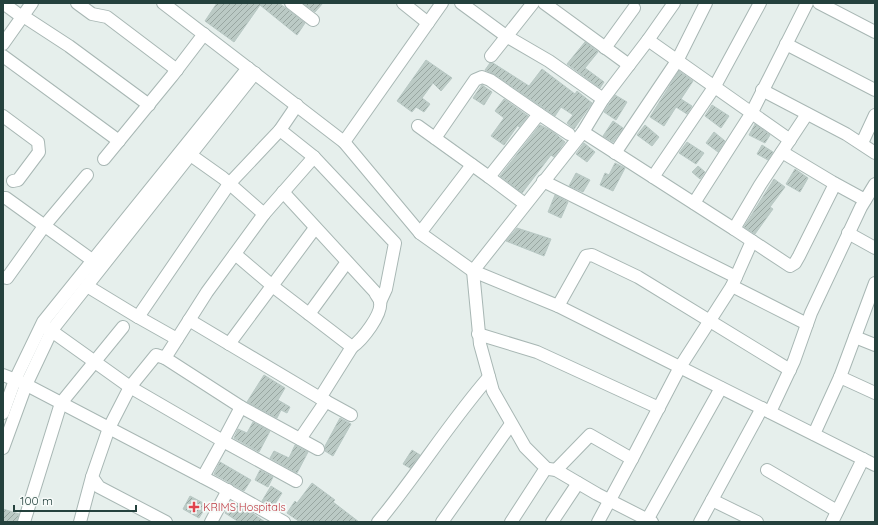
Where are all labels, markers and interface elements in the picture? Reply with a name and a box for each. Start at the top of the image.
scale bar [14,487,136,513]
text: 100 m [20,493,53,508]
place label: KRIMS Hospitals [203,500,286,514]
marker: KRIMS Hospitals [188,501,200,513]

